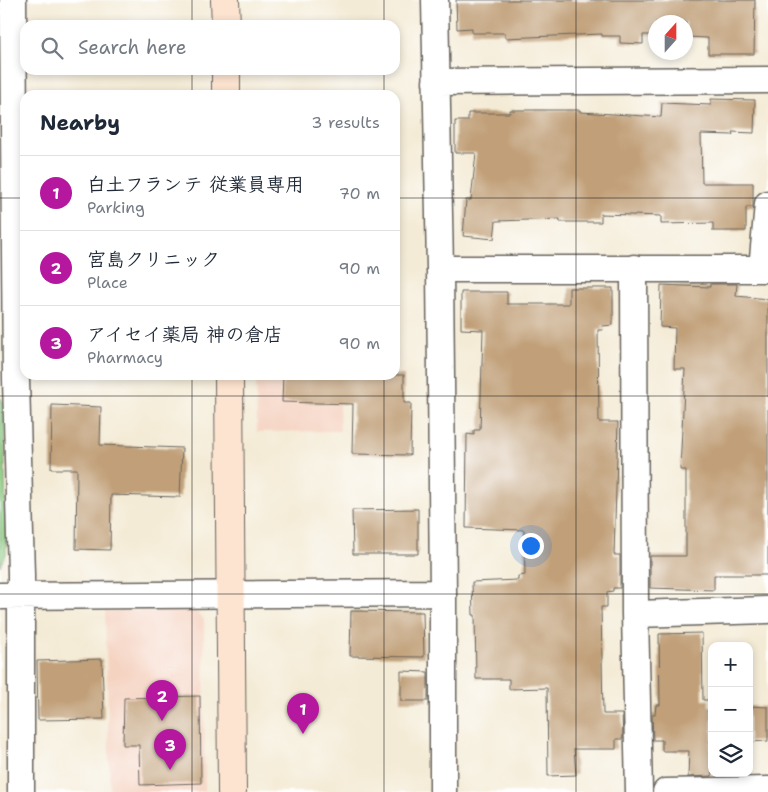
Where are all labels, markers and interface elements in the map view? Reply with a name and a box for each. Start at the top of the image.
north arrow [648,15,693,60]
search box [20,20,400,75]
icon: search [38,34,66,62]
text: Search here [78,35,187,60]
text: Nearby [40,109,120,137]
text: 3 results [311,112,380,133]
text: 白土フランテ 従業員専用 [87,172,304,197]
text: 1 [52,183,60,204]
text: 70 m [339,183,380,204]
text: Parking [87,197,145,218]
text: 宮島クリニック [87,247,220,272]
text: 2 [50,258,62,279]
text: 90 m [339,258,380,279]
text: Place [87,272,128,293]
text: アイセイ薬局 神の倉店 [87,322,282,347]
text: 3 [50,333,62,354]
text: 90 m [339,333,380,354]
text: Pharmacy [87,347,163,368]
your location [518,533,544,559]
map controls [708,642,753,777]
button: + [708,642,753,687]
pin: 2 [146,680,178,721]
button: − [708,687,753,732]
pin: 1 [287,693,319,734]
pin: 3 [154,729,186,770]
button: layers [708,732,753,777]

